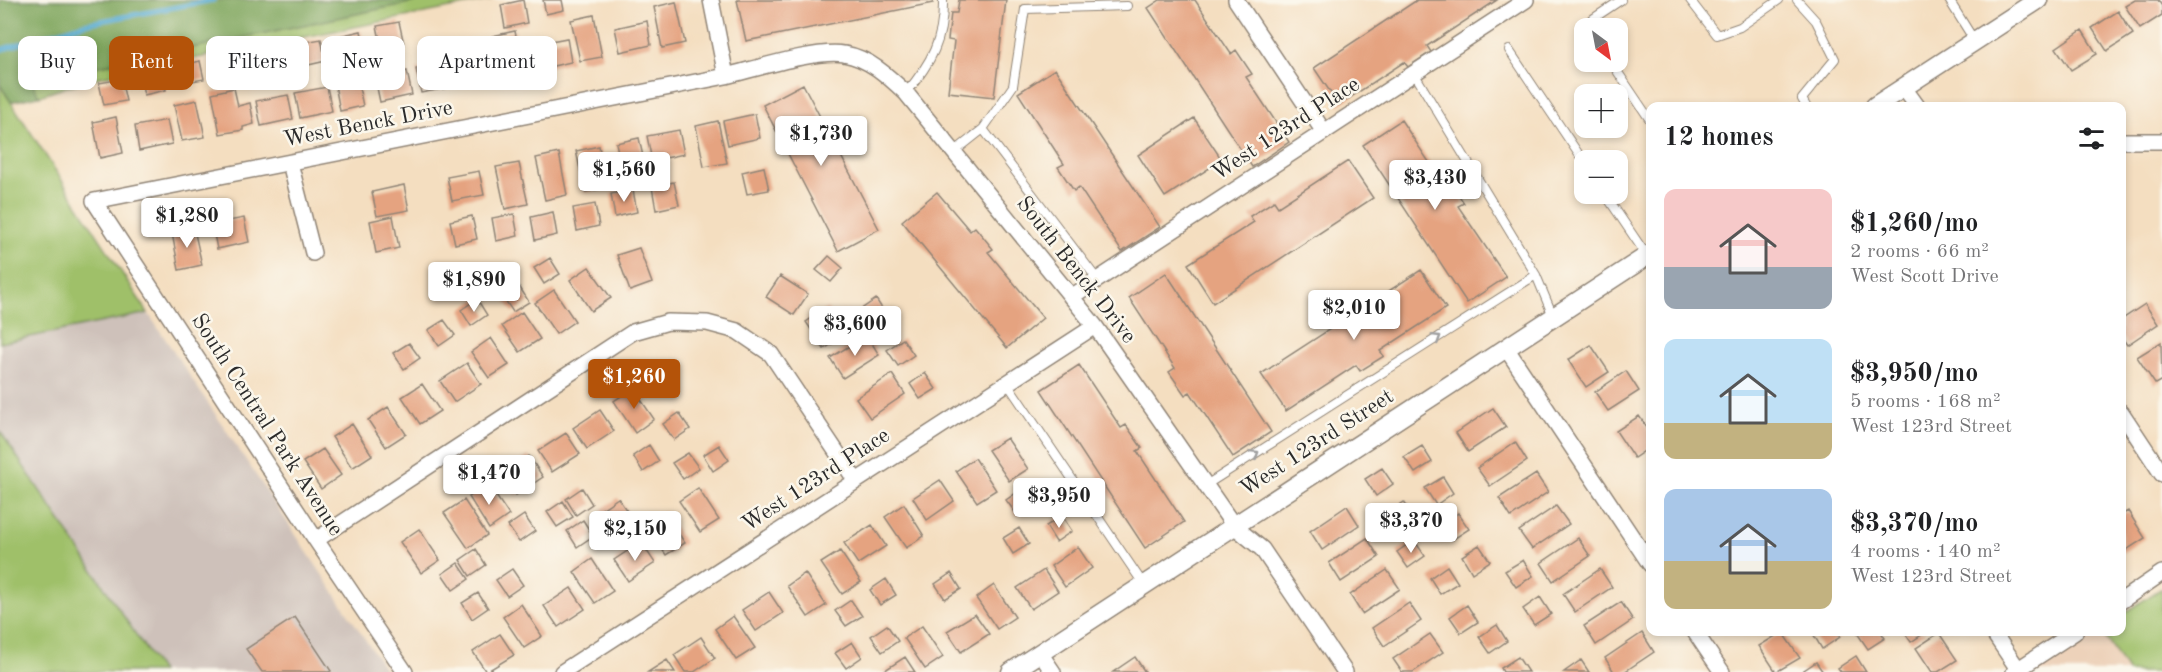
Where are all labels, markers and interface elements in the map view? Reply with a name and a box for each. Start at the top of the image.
north arrow [1574,18,1628,72]
map controls [1574,18,1628,204]
chip: Buy [18,36,97,90]
chip: Rent [109,36,194,90]
chip: Filters [206,36,309,90]
chip: New [321,36,405,90]
chip: Apartment [417,36,557,90]
street label: West 123rd Place [1208,73,1364,185]
button: + [1574,84,1628,138]
street label: West Benck Drive [281,97,455,151]
pin: $1,730 [772,116,870,167]
icon: filters [2075,122,2108,155]
text: $1,730 [789,125,853,145]
text: 12 homes [1664,125,1773,151]
button: − [1574,150,1628,204]
pin: $1,560 [575,152,673,203]
pin: $3,430 [1386,160,1484,211]
text: $1,560 [592,161,656,181]
text: $3,430 [1403,169,1467,189]
street label: South Benck Drive [1012,193,1140,347]
pin: $1,280 [138,198,236,249]
text: $1,280 [155,207,219,227]
text: $1,260/mo [1850,211,1978,237]
icon: home [1712,213,1784,285]
text: 2 rooms · 66 m² [1850,242,1989,262]
pin: $1,890 [425,262,523,313]
text: West Scott Drive [1850,267,1999,287]
text: $1,890 [442,271,506,291]
pin: $2,010 [1305,290,1403,341]
text: $2,010 [1322,299,1386,319]
pin: $3,600 [806,306,904,357]
street label: South Central Park Avenue [187,310,347,540]
text: $3,600 [823,315,887,335]
one-way arrow [1431,334,1442,345]
pin: $1,260 [585,359,683,410]
text: $3,950/mo [1850,361,1978,387]
icon: home [1712,363,1784,435]
text: $1,260 [602,368,666,388]
street label: West 123rd Street [1236,385,1398,501]
text: 5 rooms · 168 m² [1850,392,2000,412]
text: West 123rd Street [1850,417,2012,437]
street label: West 123rd Place [738,424,894,536]
one-way arrow [1248,450,1259,461]
pin: $1,470 [440,455,538,506]
text: $1,470 [457,464,521,484]
pin: $3,950 [1010,478,1108,529]
text: $3,950 [1027,487,1091,507]
pin: $3,370 [1362,503,1460,554]
pin: $2,150 [586,511,684,562]
text: $3,370/mo [1850,511,1978,537]
text: $3,370 [1379,512,1443,532]
icon: home [1712,513,1784,585]
text: $2,150 [603,520,667,540]
text: 4 rooms · 140 m² [1850,542,2000,562]
text: West 123rd Street [1850,567,2012,587]

